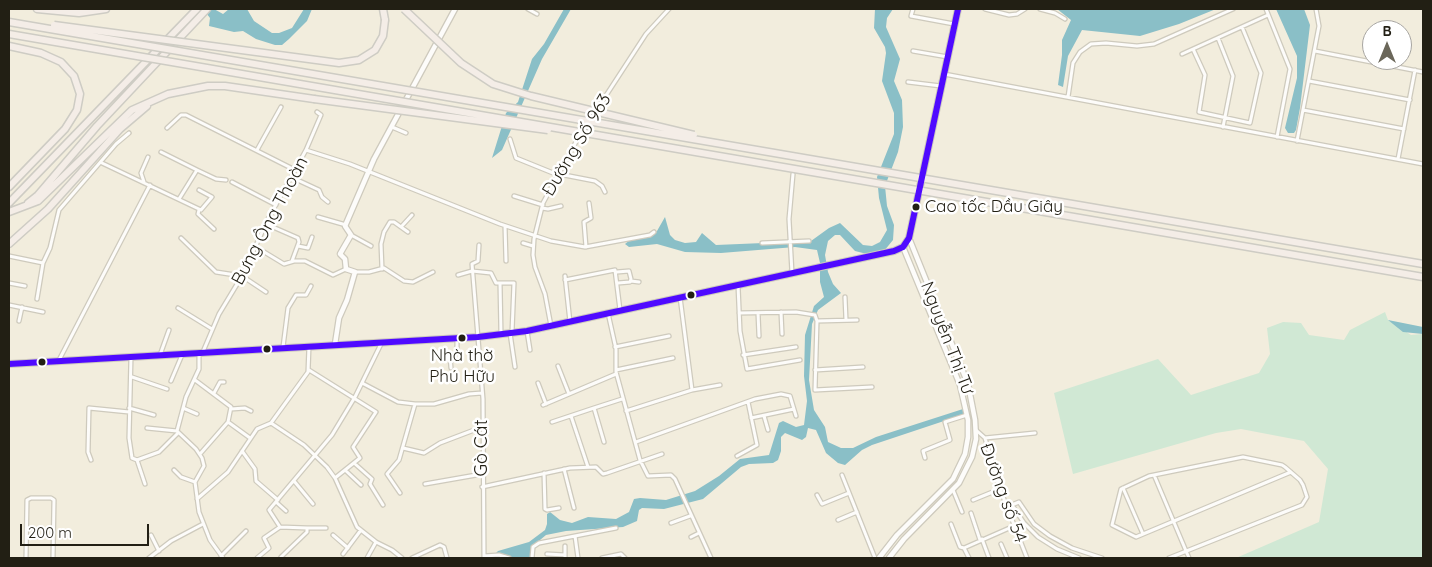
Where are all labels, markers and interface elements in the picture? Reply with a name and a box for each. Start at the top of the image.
north arrow [1362,20,1412,70]
text: B [1382,22,1392,40]
street label: Đường Số 963 [538,90,616,200]
street label: Bưng Ông Thoàn [227,153,313,289]
place label: Cao tốc Dầu Giây [925,197,1063,217]
marker: Cao tốc Dầu Giây [911,202,921,212]
street label: Nguyễn Thị Tư [916,279,978,397]
unlabelled marker [686,290,696,300]
marker: Nhà thờ Phú Hữu [457,333,467,343]
unlabelled marker [262,344,272,354]
place label: Nhà thờ Phú Hữu [429,346,495,386]
unlabelled marker [37,357,47,367]
street label: Gò Cát [471,419,493,477]
street label: Đường số 54 [975,440,1031,546]
scale bar [22,514,151,546]
text: 200 m [28,523,72,542]

